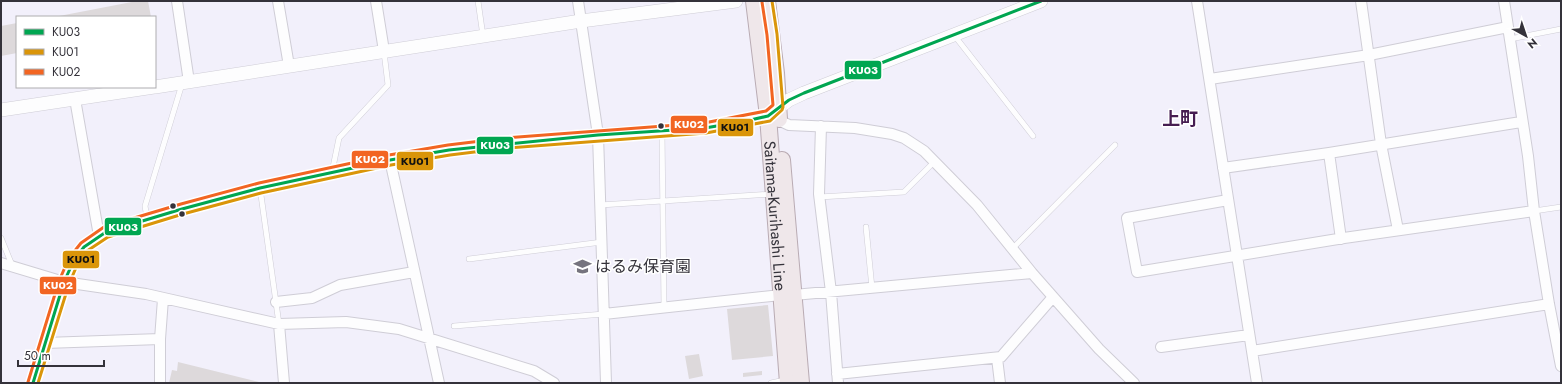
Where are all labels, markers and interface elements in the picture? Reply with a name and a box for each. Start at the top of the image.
legend [16,16,156,88]
north arrow [1506,16,1546,56]
text: KU03 [52,23,80,41]
text: N [1524,35,1541,53]
text: KU01 [52,43,79,61]
line badge: KU03 [844,60,882,80]
text: KU03 [848,62,878,78]
text: KU02 [52,63,80,81]
district label: 上町 [1162,106,1198,132]
line badge: KU02 [670,115,708,134]
text: KU02 [674,116,704,132]
line badge: KU01 [717,118,754,137]
text: KU01 [721,119,749,135]
unlabelled marker [656,121,666,131]
line badge: KU03 [476,136,514,155]
text: KU03 [480,137,510,153]
street label: Saitama-Kurihashi Line [758,140,793,292]
line badge: KU02 [351,150,389,169]
text: KU02 [355,151,385,167]
line badge: KU01 [396,151,434,171]
text: KU01 [401,153,429,169]
unlabelled marker [168,201,178,211]
unlabelled marker [177,209,187,219]
line badge: KU03 [104,217,142,236]
text: KU03 [108,219,138,235]
line badge: KU01 [62,250,100,269]
text: KU01 [67,251,95,267]
place label: はるみ保育園 [595,255,691,278]
school or university icon: はるみ保育園 [572,256,592,276]
line badge: KU02 [39,276,77,295]
text: KU02 [43,277,73,293]
scale bar [18,342,104,368]
text: 50 m [24,347,51,365]

